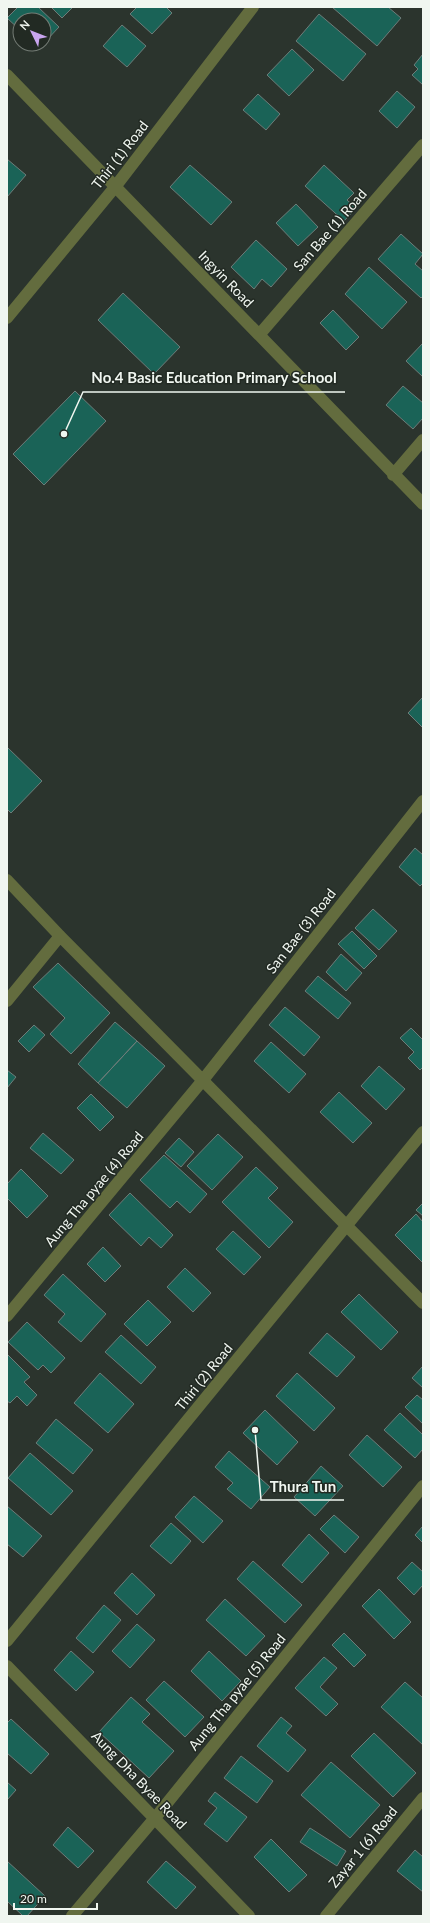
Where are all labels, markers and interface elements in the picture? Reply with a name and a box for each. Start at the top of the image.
north arrow [12,12,52,52]
text: N [17,17,32,32]
street label: Thiri (1) Road [88,117,151,192]
street label: San Bae (1) Road [289,185,370,274]
street label: Ingyin Road [195,247,257,310]
callout: No.4 Basic Education Primary School [83,365,345,392]
text: No.4 Basic Education Primary School [91,368,337,386]
street label: San Bae (3) Road [262,885,339,976]
street label: Aung Tha pyae (4) Road [41,1128,147,1250]
street label: Thiri (2) Road [171,1340,236,1414]
callout: Thura Tun [261,1473,344,1500]
text: Thura Tun [270,1477,336,1495]
street label: Aung Tha pyae (5) Road [184,1630,289,1753]
street label: Aung Dha Byae Road [88,1727,190,1832]
street label: Zayar 1 (6) Road [325,1803,401,1891]
scale bar [14,1885,97,1911]
text: 20 m [20,1891,47,1906]

